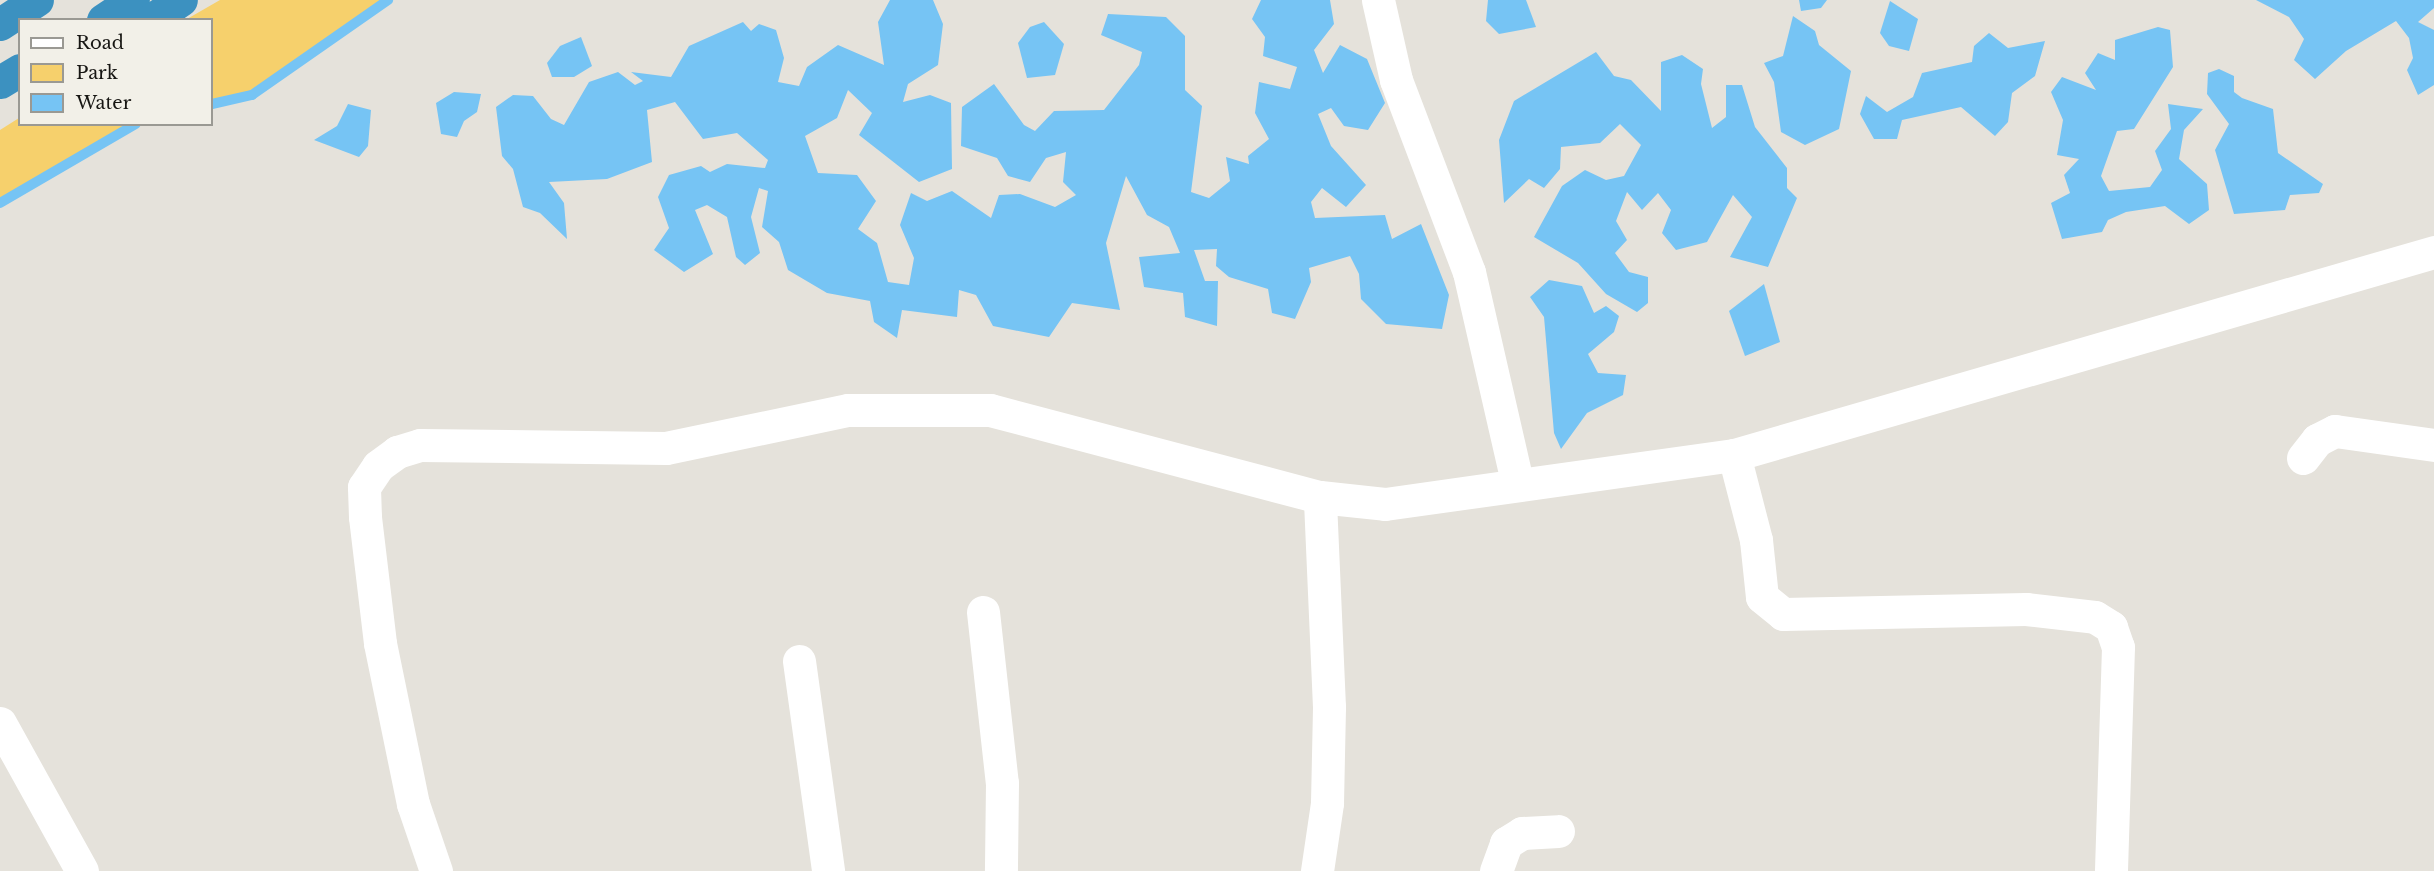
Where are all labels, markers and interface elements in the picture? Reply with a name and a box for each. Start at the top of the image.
legend [18,18,213,126]
text: Road [76,32,124,54]
text: Park [76,62,118,84]
text: Water [76,92,131,114]

